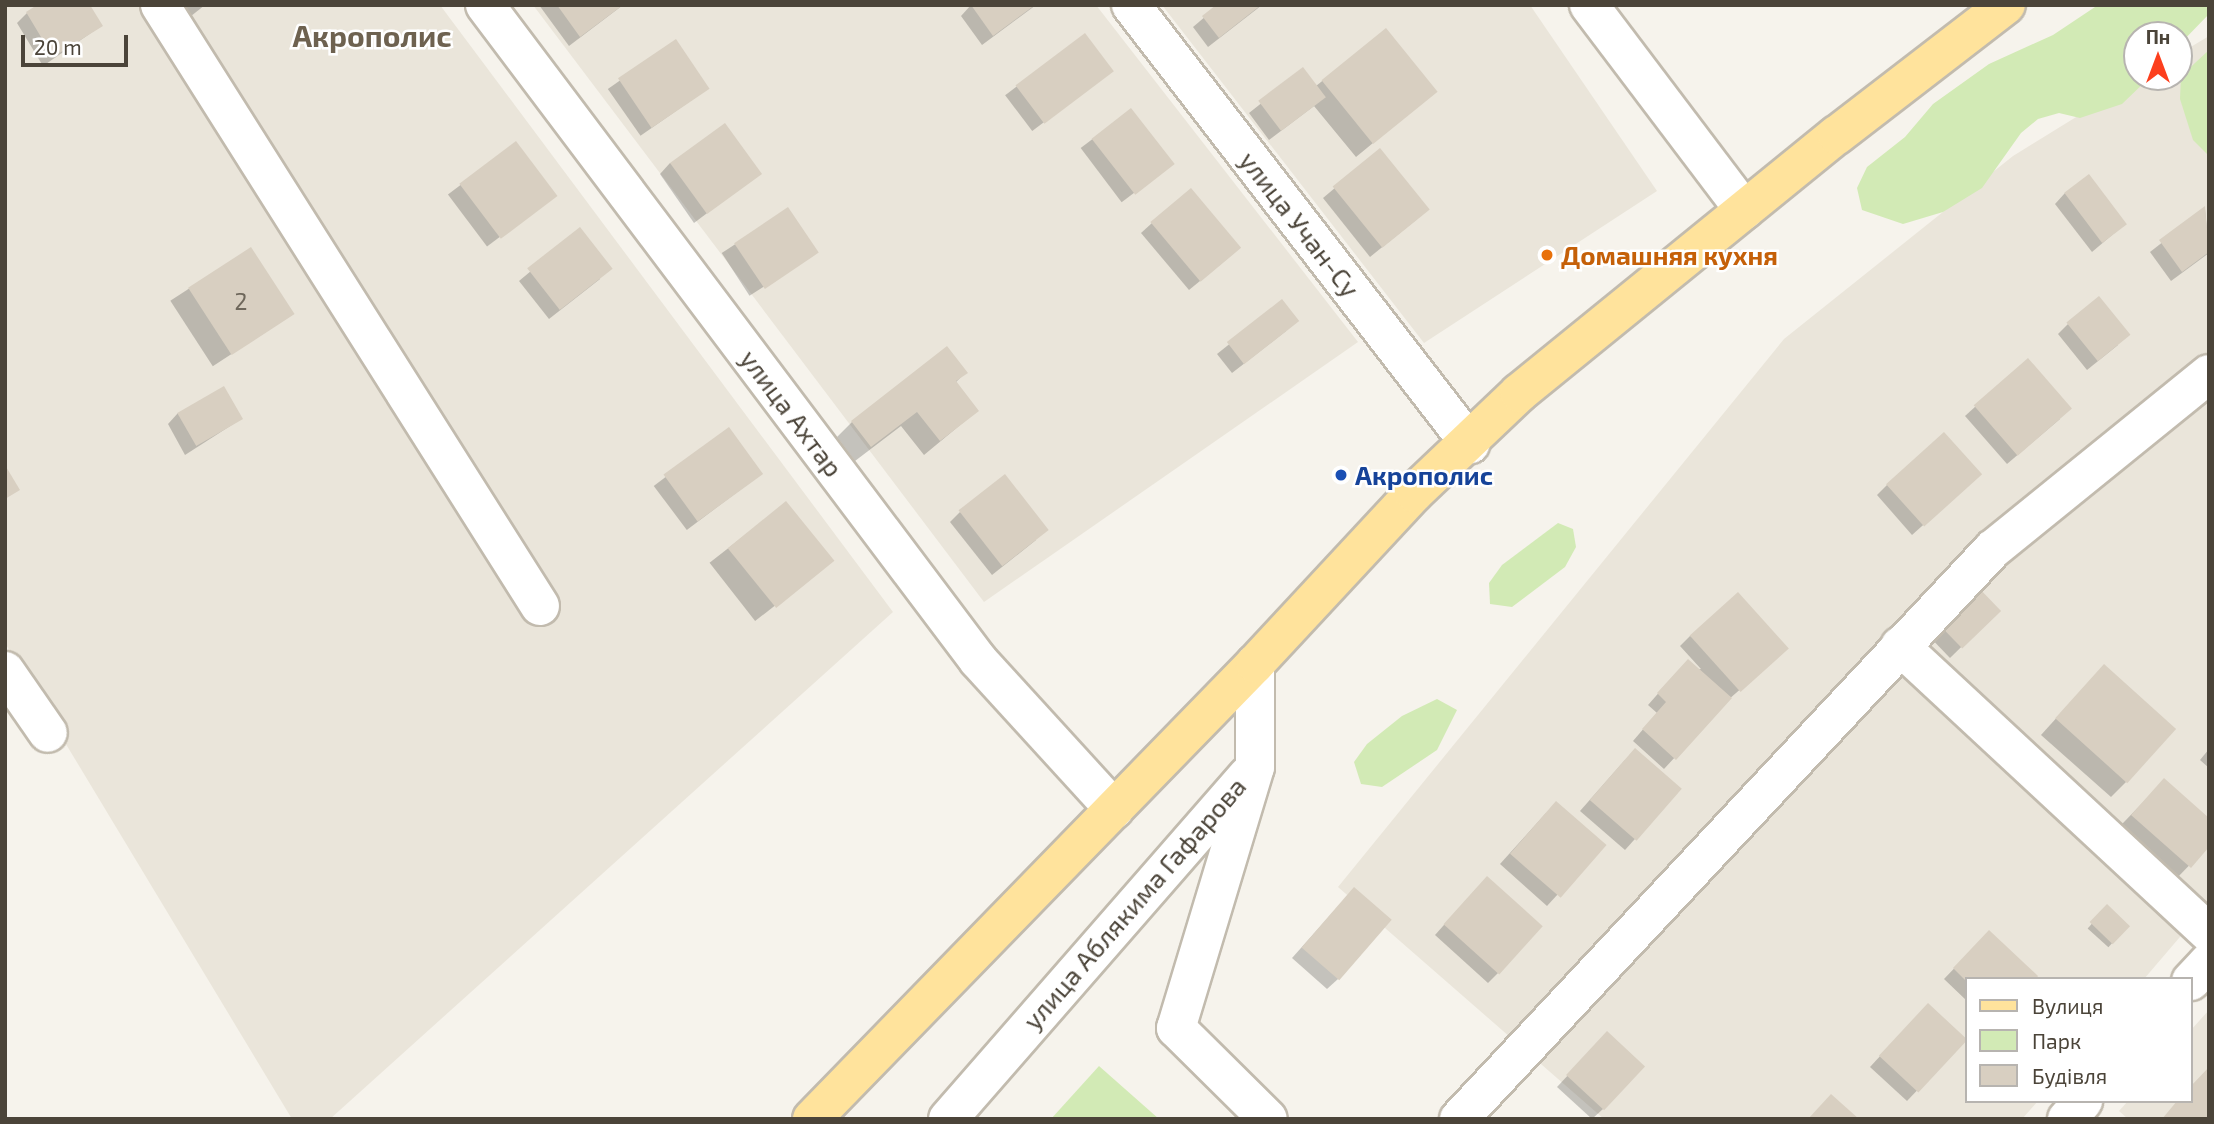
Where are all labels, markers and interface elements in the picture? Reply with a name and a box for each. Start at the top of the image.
district label: Акрополис [292,17,452,53]
scale bar [24,21,131,65]
north arrow [2123,21,2193,91]
text: Пн [2146,25,2170,48]
text: 20 m [34,34,82,59]
street label: улица Учан-Су [1233,145,1367,303]
place label: Домашняя кухня [1561,239,1778,271]
marker: Домашняя кухня [1539,247,1555,263]
house number: 2 [235,287,247,315]
street label: улица Ахтар [734,343,850,483]
place label: Акрополис [1355,459,1493,491]
marker: Акрополис [1333,467,1349,483]
street label: улица Аблякима Гафарова [1016,771,1252,1035]
legend [1966,977,2193,1103]
text: Вулиця [2032,993,2103,1018]
text: Парк [2032,1028,2081,1053]
text: Будівля [2032,1063,2107,1088]

